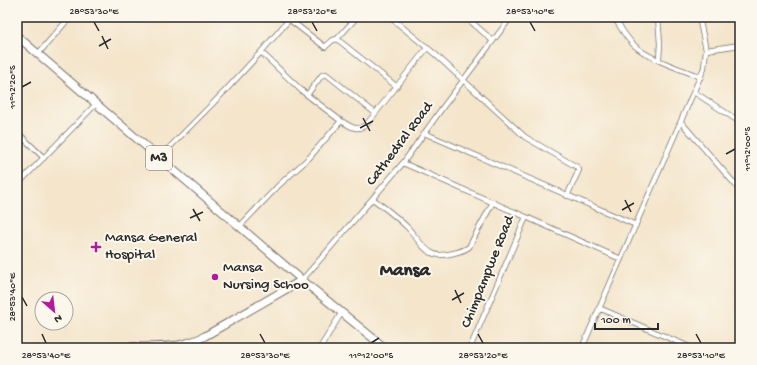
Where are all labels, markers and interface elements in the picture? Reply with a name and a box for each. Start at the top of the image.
text: 28°53'30"E [69,6,119,18]
text: 28°53'20"E [288,6,337,18]
text: 28°53'10"E [506,6,555,18]
text: 11°12'20"S [7,65,19,110]
street label: Cathedral Road [363,98,438,190]
text: 11°12'00"S [742,127,754,172]
road number: M3 [146,146,172,170]
street label: Chimpampwe Road [457,212,519,331]
place label: Mansa General Hospital [105,229,197,264]
marker: Mansa General Hospital [90,241,102,253]
place label: Mansa Nursing Schoo [223,259,309,294]
district label: Mansa [380,260,432,283]
text: 28°53'40"E [7,272,19,321]
marker: Mansa Nursing Schoo [210,272,220,282]
north arrow [34,291,74,331]
scale bar [595,305,658,331]
text: N [52,311,64,325]
text: 100 m [600,314,631,328]
text: 28°53'40"E [22,350,71,362]
text: 28°53'30"E [240,350,290,362]
text: 11°12'00"S [348,350,393,362]
text: 28°53'20"E [459,350,508,362]
text: 28°53'10"E [677,350,726,362]

